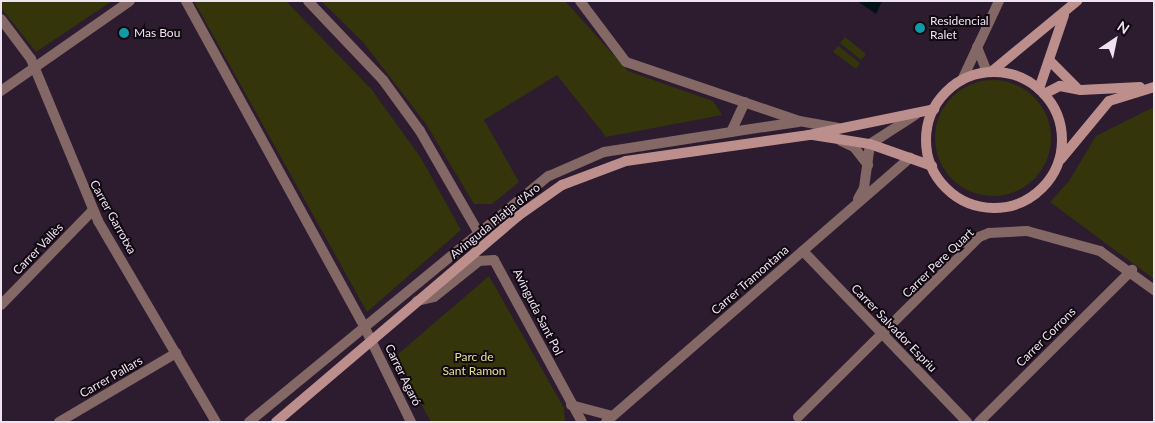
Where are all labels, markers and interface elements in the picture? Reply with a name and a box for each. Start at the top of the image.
place label: Residencial Ralet [930,14,989,42]
north arrow [1090,15,1140,65]
text: N [1114,17,1133,37]
marker: Residencial Ralet [914,22,926,34]
place label: Mas Bou [134,26,180,40]
marker: Mas Bou [118,27,130,39]
street label: Carrer Garrotxa [87,177,139,257]
street label: Avinguda Platja d'Aro [447,180,543,262]
street label: Carrer Vallès [10,220,66,278]
street label: Carrer Pere Quart [899,225,977,301]
street label: Carrer Tramontana [708,242,792,318]
street label: Avinguda Sant Pol [510,266,566,358]
street label: Carrer Salvador Espriu [848,281,940,375]
street label: Carrer Corrons [1013,304,1079,370]
street label: Carrer Agaró [382,342,424,408]
park label: Parc de Sant Ramon [442,350,506,378]
street label: Carrer Pallars [77,353,145,401]

